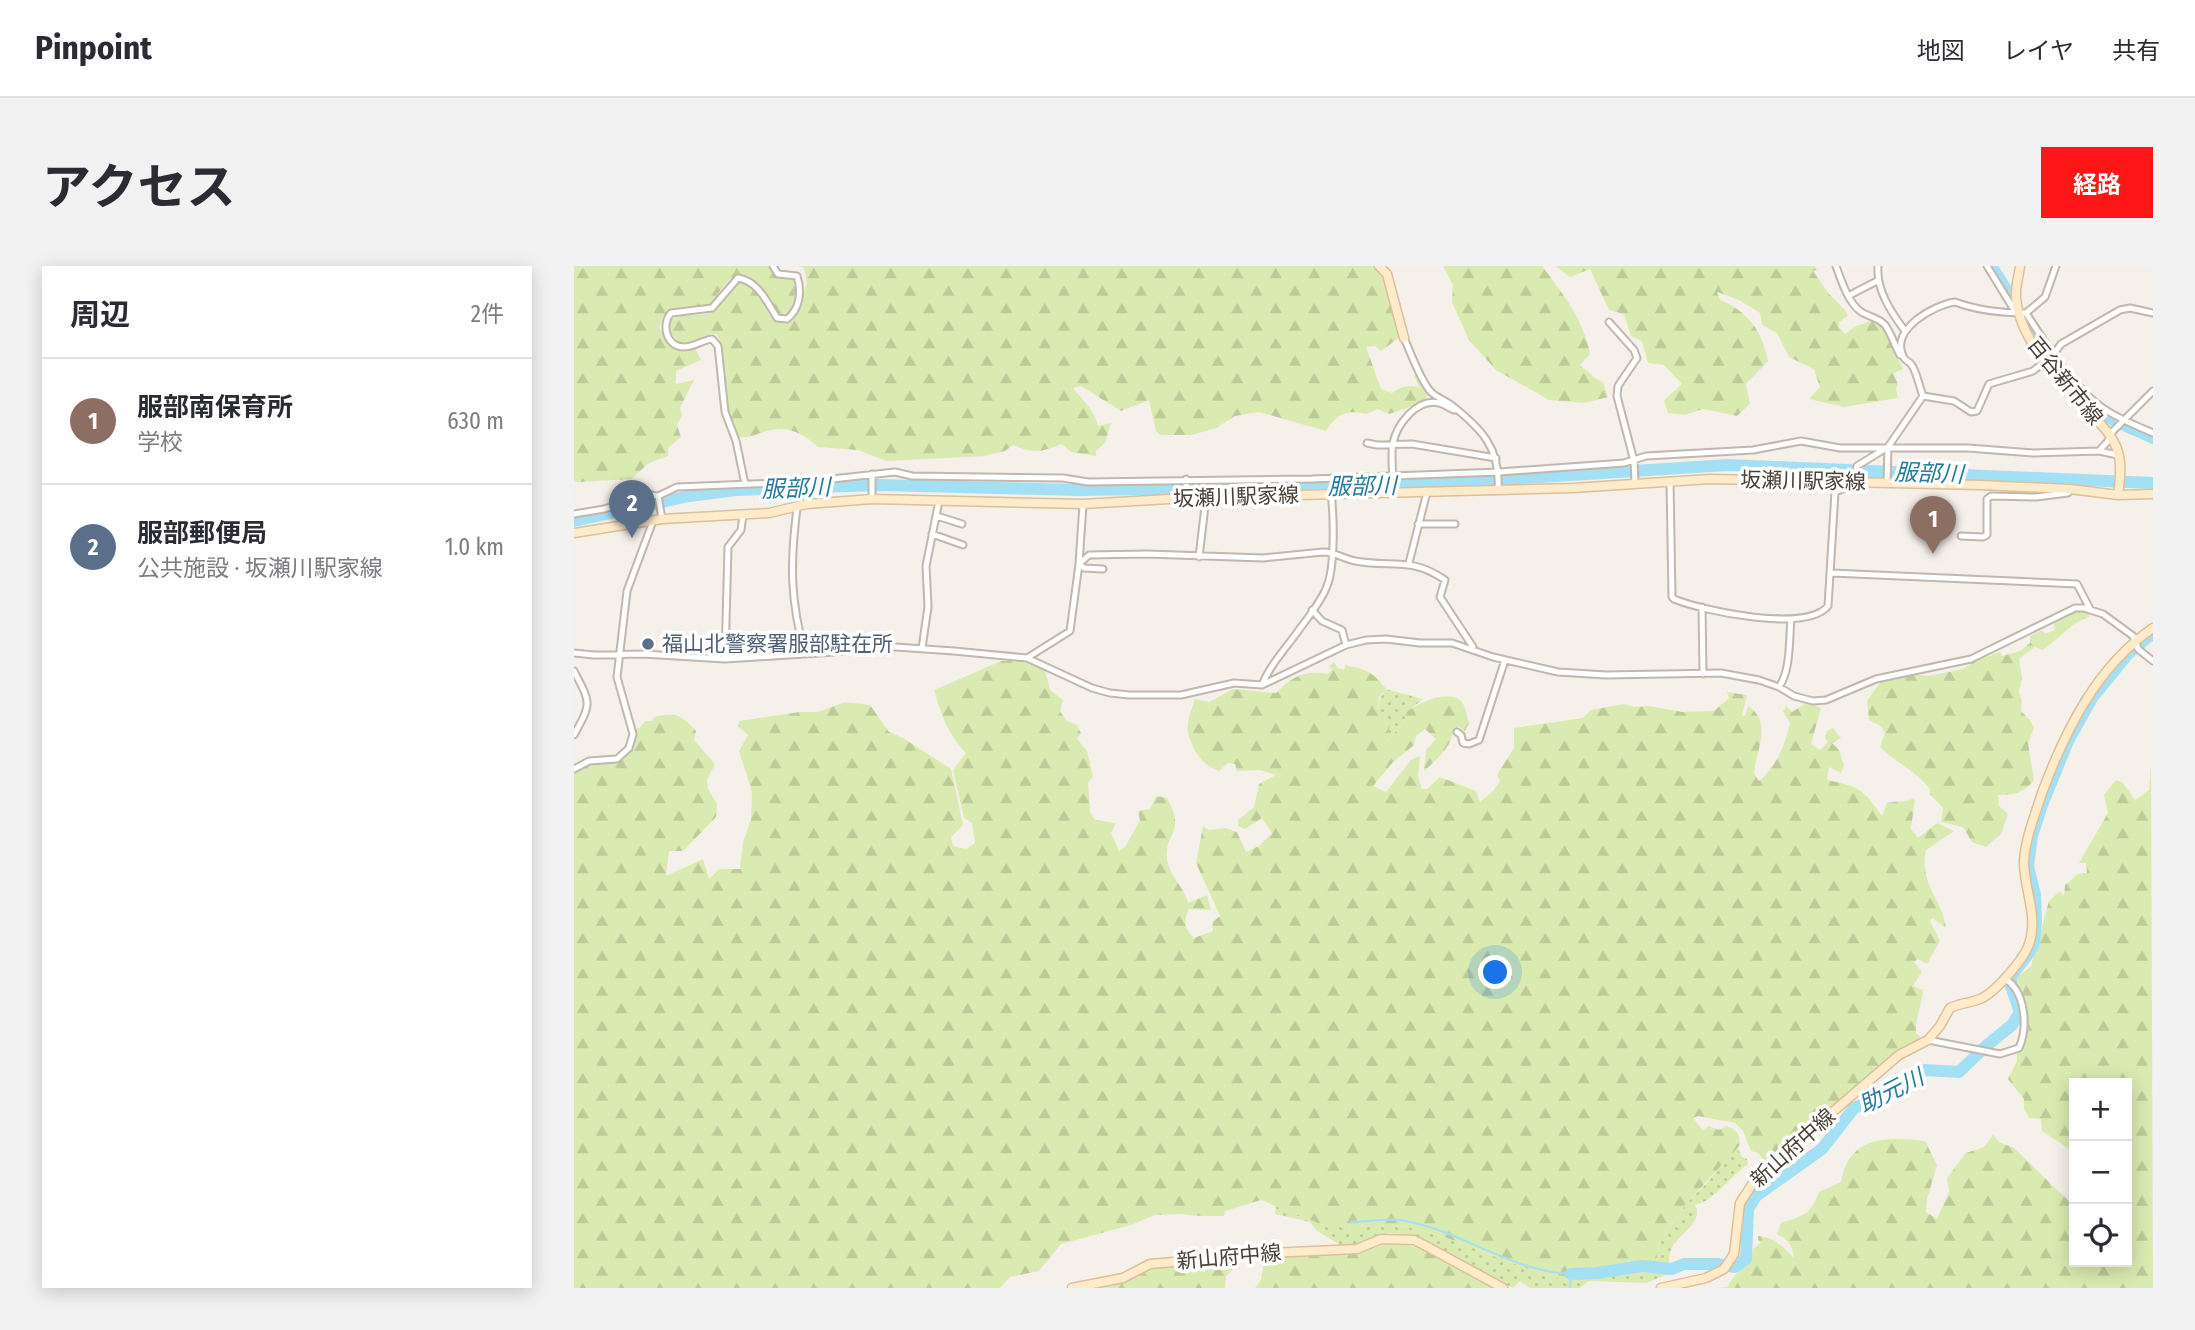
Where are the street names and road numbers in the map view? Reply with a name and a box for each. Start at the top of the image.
street label: 百谷新市線 [2022,332,2108,430]
street label: 坂瀬川駅家線 [1740,467,1866,495]
street label: 坂瀬川駅家線 [1173,482,1299,512]
street label: 新山府中線 [1745,1103,1841,1193]
street label: 新山府中線 [1176,1239,1282,1275]

